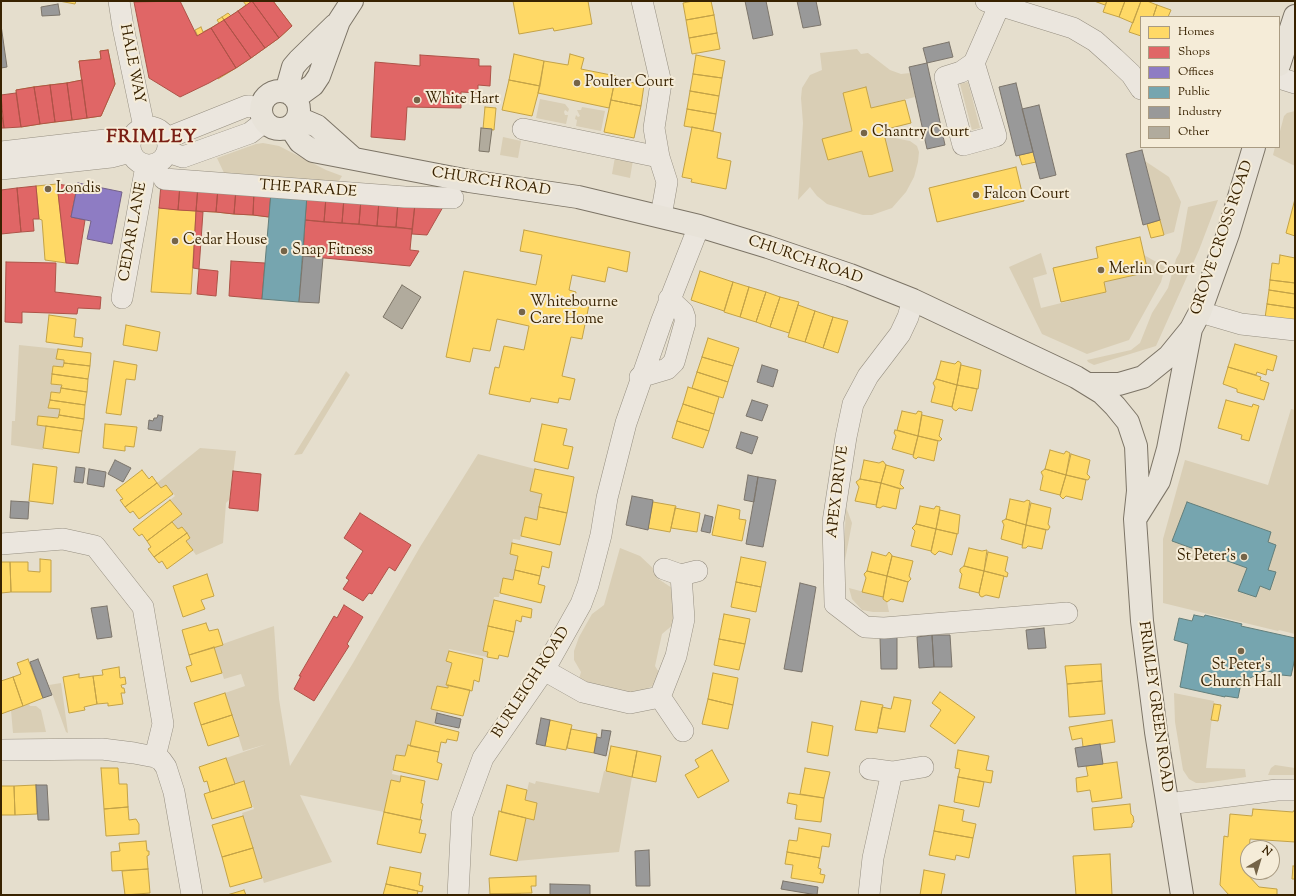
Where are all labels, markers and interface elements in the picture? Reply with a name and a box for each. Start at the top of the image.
legend [1140,16,1280,148]
street label: HALE WAY [114,23,148,105]
text: Homes [1178,23,1214,41]
text: Shops [1178,43,1210,61]
text: Offices [1178,63,1214,81]
place label: Poulter Court [585,74,674,92]
marker: Poulter Court [572,78,582,88]
text: Public [1178,83,1210,101]
place label: White Hart [425,91,499,109]
marker: White Hart [412,95,422,105]
text: Industry [1178,103,1222,121]
text: Other [1178,123,1209,141]
place label: Chantry Court [872,124,969,142]
district label: FRIMLEY [106,128,198,150]
marker: Chantry Court [859,128,869,138]
street label: GROVE CROSS ROAD [1188,158,1258,318]
street label: CHURCH ROAD [430,165,552,201]
street label: THE PARADE [259,178,357,202]
place label: Londis [56,180,101,198]
street label: CEDAR LANE [116,181,152,283]
marker: Londis [43,184,53,194]
place label: Falcon Court [984,186,1069,204]
marker: Falcon Court [971,190,981,200]
place label: Cedar House [183,232,267,250]
street label: CHURCH ROAD [745,233,865,289]
marker: Cedar House [170,236,180,246]
place label: Snap Fitness [292,242,373,260]
marker: Snap Fitness [279,246,289,256]
place label: Merlin Court [1109,261,1195,279]
marker: Merlin Court [1096,265,1106,275]
place label: Whitebourne Care Home [530,294,618,329]
marker: Whitebourne Care Home [517,307,527,317]
street label: APEX DRIVE [824,445,854,539]
place label: St Peter's [1177,548,1236,566]
marker: St Peter's [1239,552,1249,562]
street label: FRIMLEY GREEN ROAD [1133,620,1175,794]
street label: BURLEIGH ROAD [489,624,575,742]
marker: St Peter's Church Hall [1236,646,1246,656]
place label: St Peter's Church Hall [1201,657,1281,692]
north arrow [1240,840,1280,880]
text: N [1258,842,1275,860]

